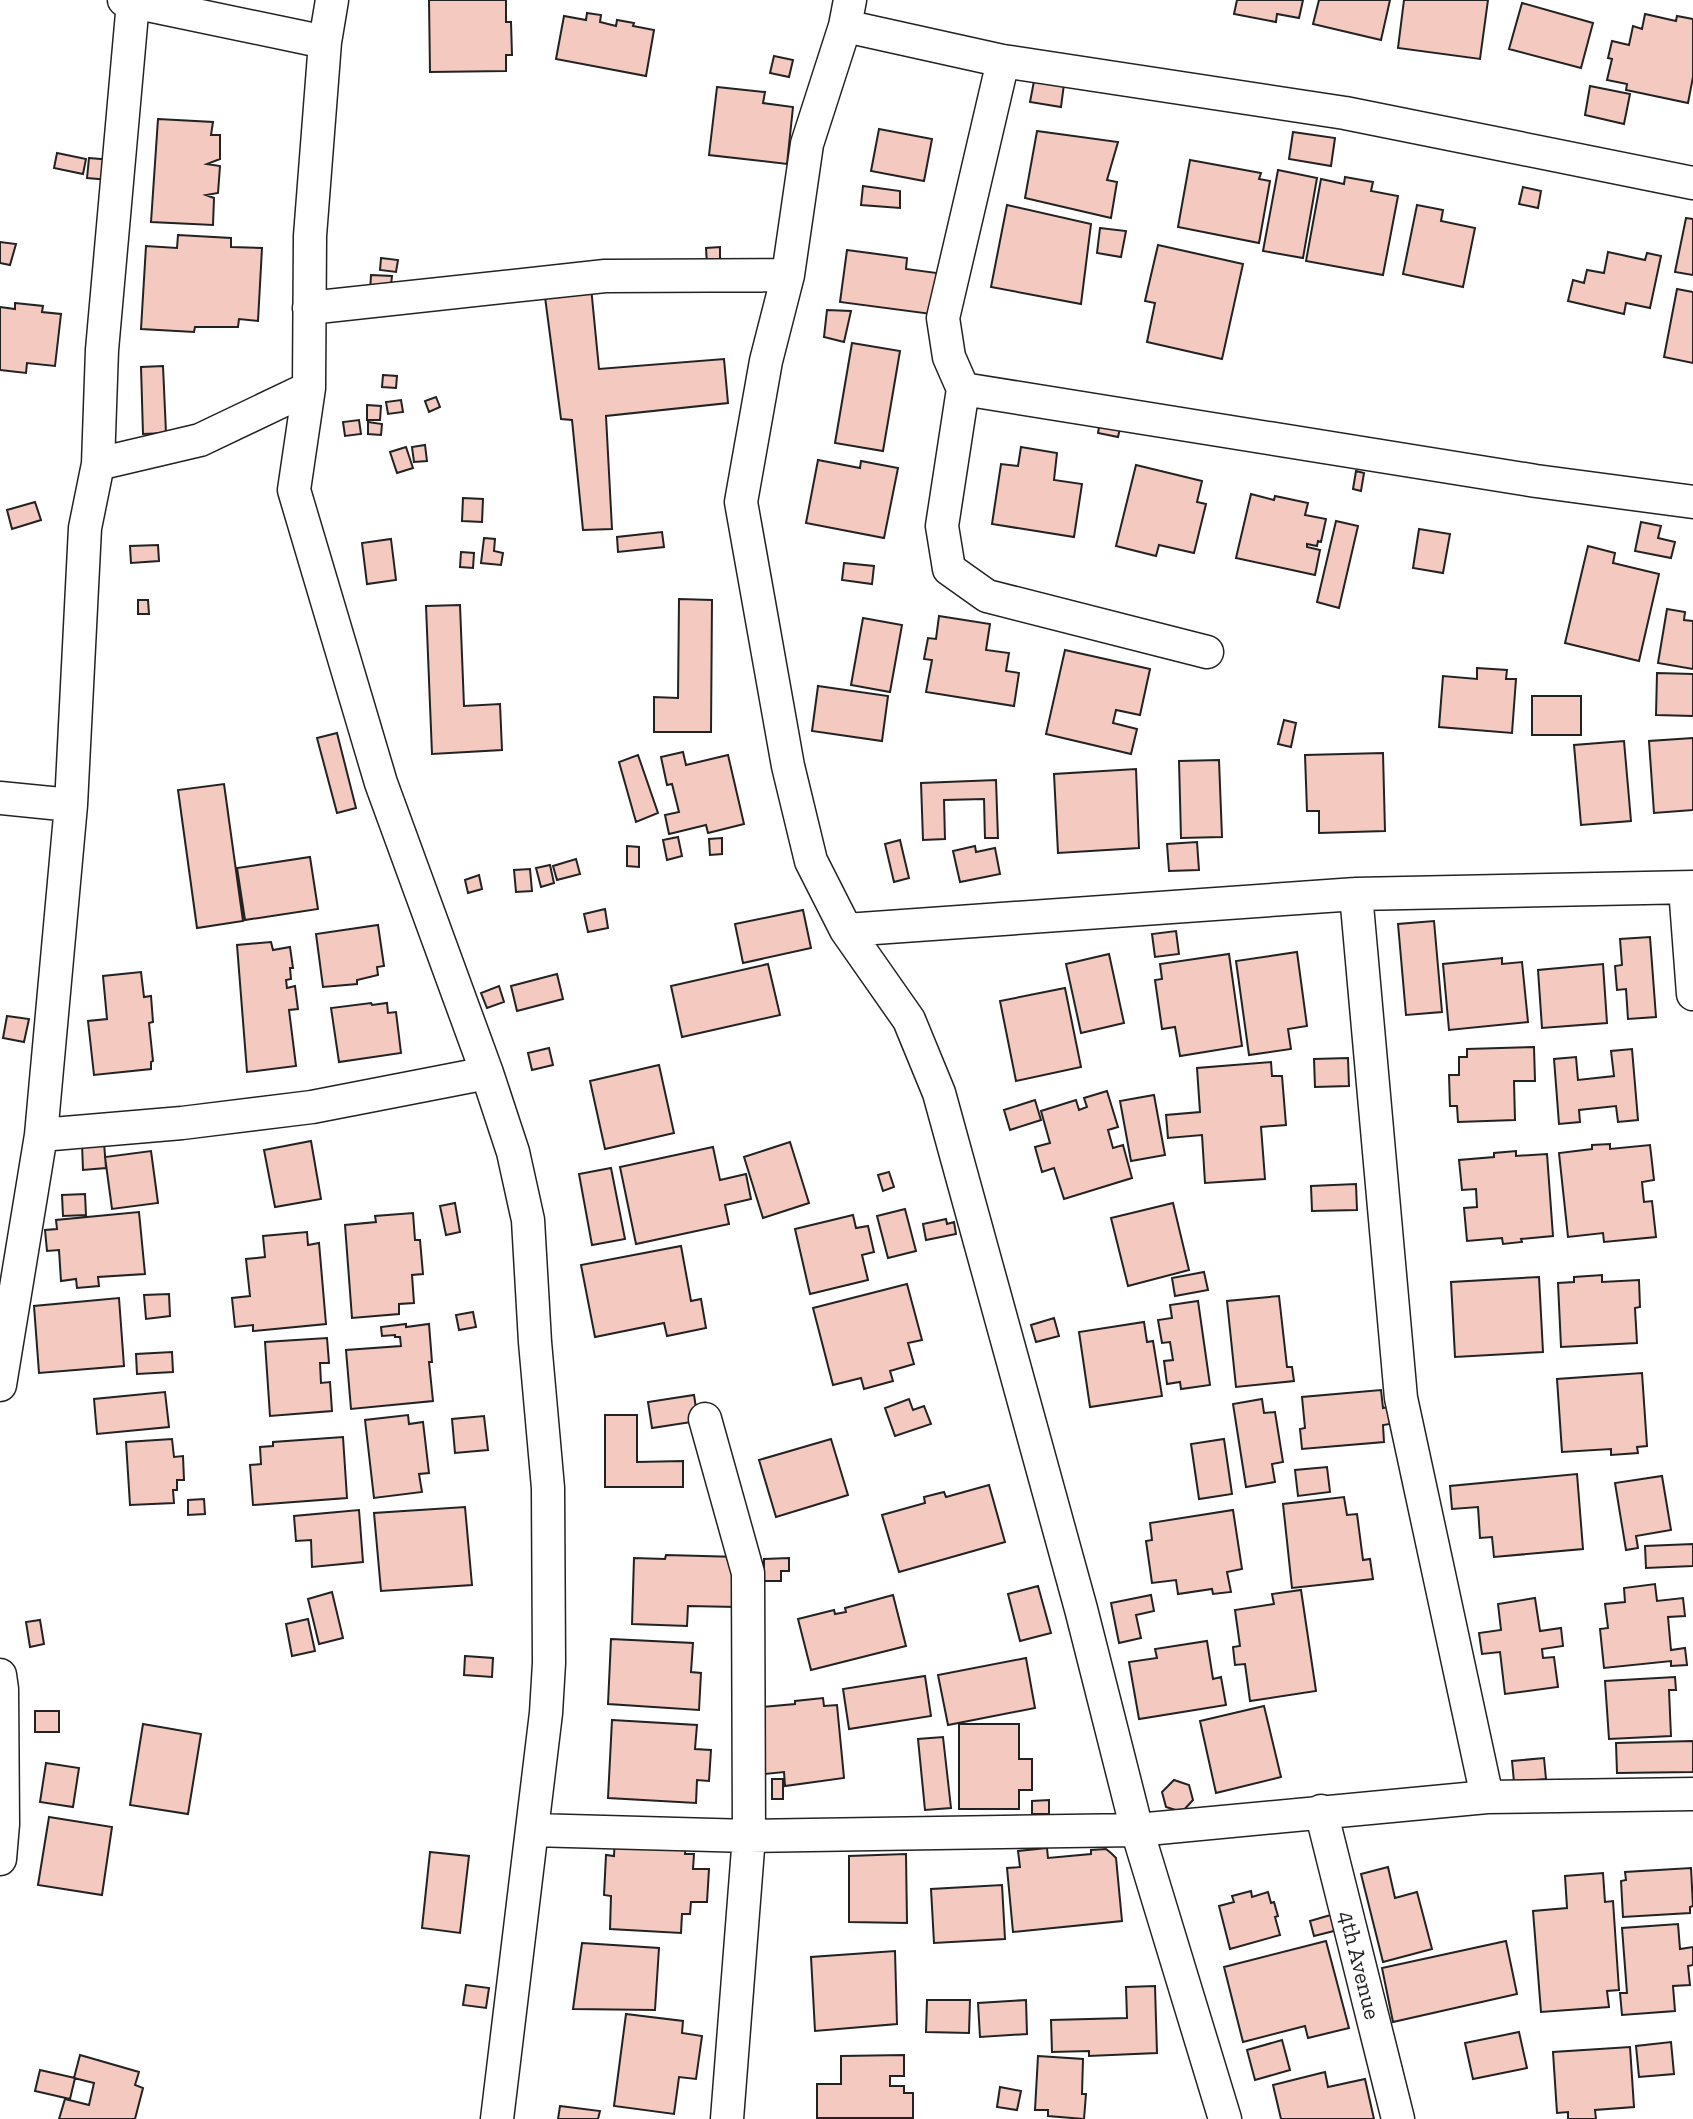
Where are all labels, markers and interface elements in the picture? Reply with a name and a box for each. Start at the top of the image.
street label: 4th Avenue [1333,1908,1387,2022]

